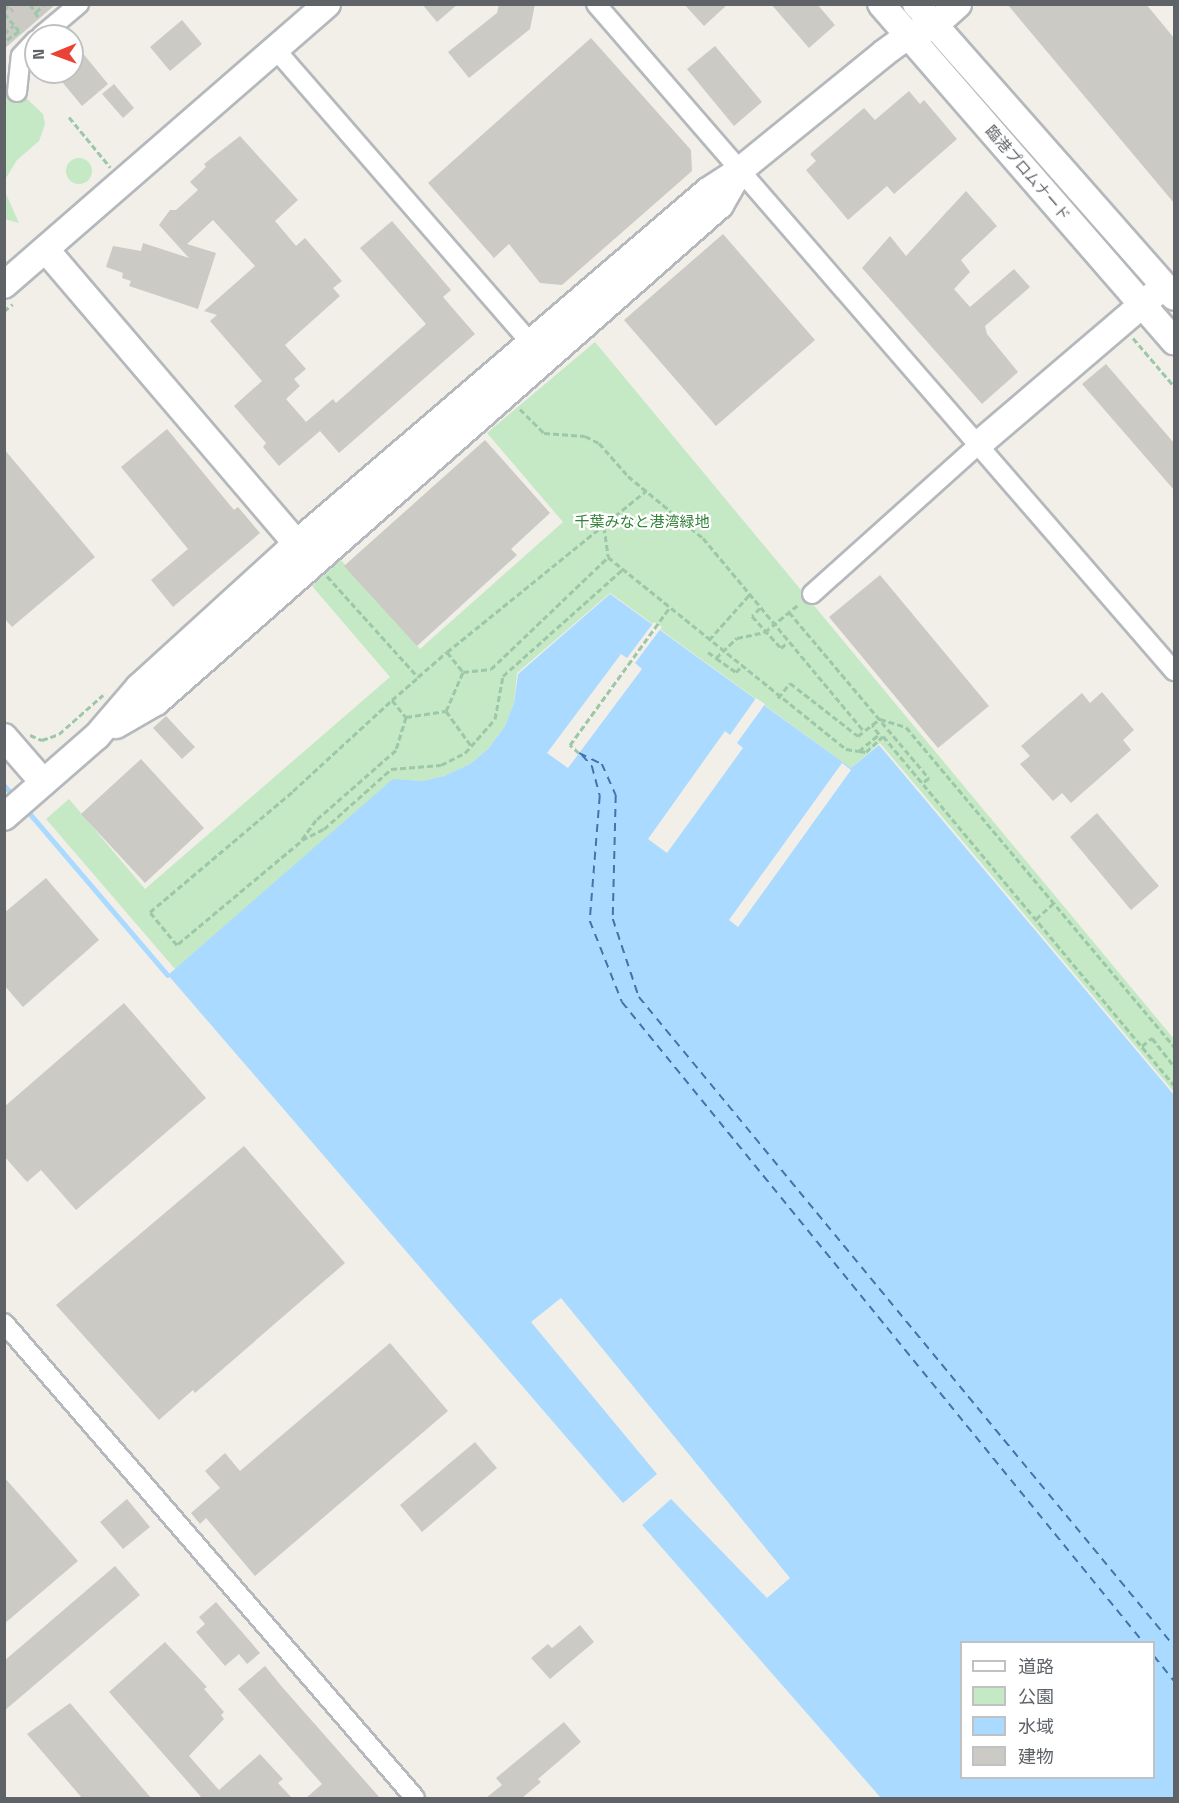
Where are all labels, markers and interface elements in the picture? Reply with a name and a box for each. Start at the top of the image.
north arrow [24,24,84,84]
text: N [26,49,50,60]
street label: 臨港プロムナード [982,122,1074,224]
park label: 千葉みなと港湾緑地 [575,513,709,531]
legend [960,1641,1155,1779]
text: 道路 [1018,1653,1054,1680]
text: 公園 [1018,1683,1054,1710]
text: 水域 [1018,1713,1054,1740]
text: 建物 [1018,1743,1054,1770]

